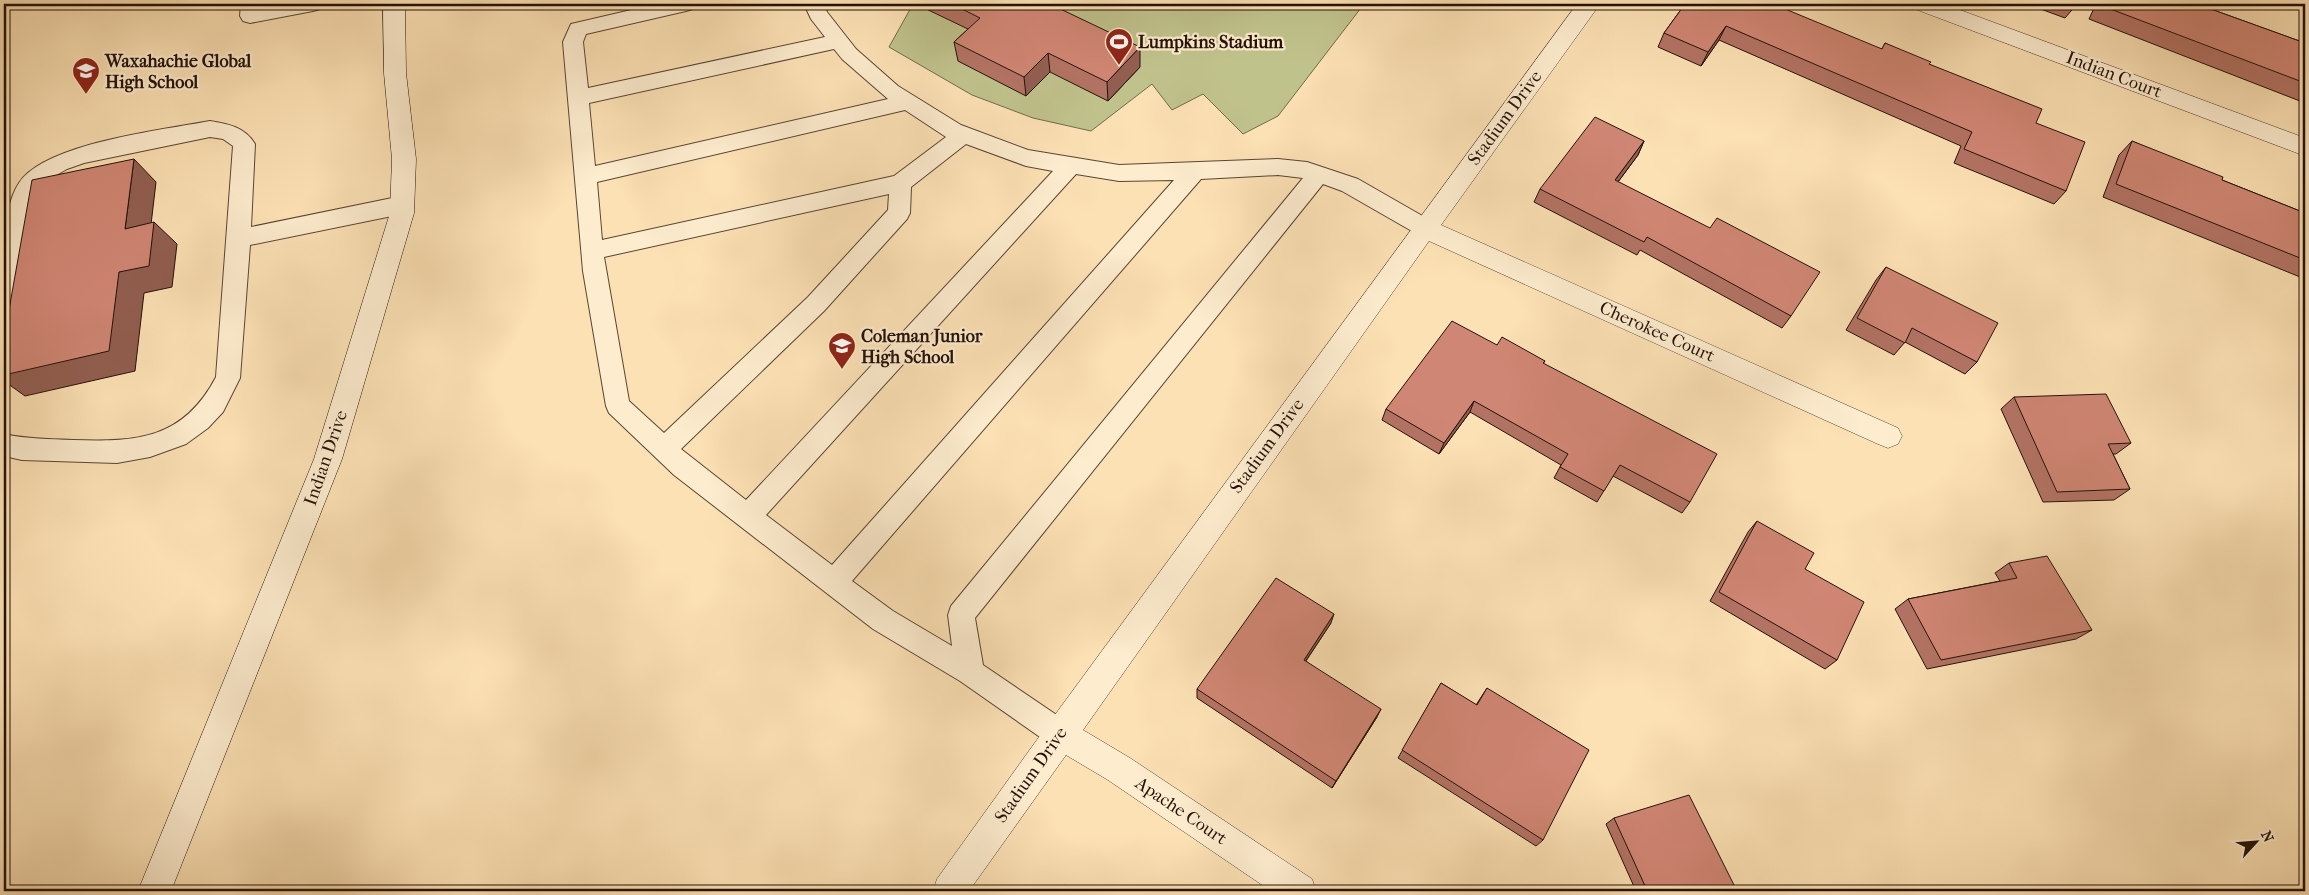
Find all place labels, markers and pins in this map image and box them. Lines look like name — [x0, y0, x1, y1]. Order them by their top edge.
sports icon: Lumpkins Stadium — [1104, 27, 1134, 66]
place label: Lumpkins Stadium — [1138, 32, 1284, 53]
place label: Waxahachie Global High School — [104, 51, 252, 93]
school or university icon: Waxahachie Global High School — [71, 56, 101, 95]
place label: Coleman Junior High School — [861, 326, 983, 368]
school or university icon: Coleman Junior High School — [827, 331, 857, 370]

